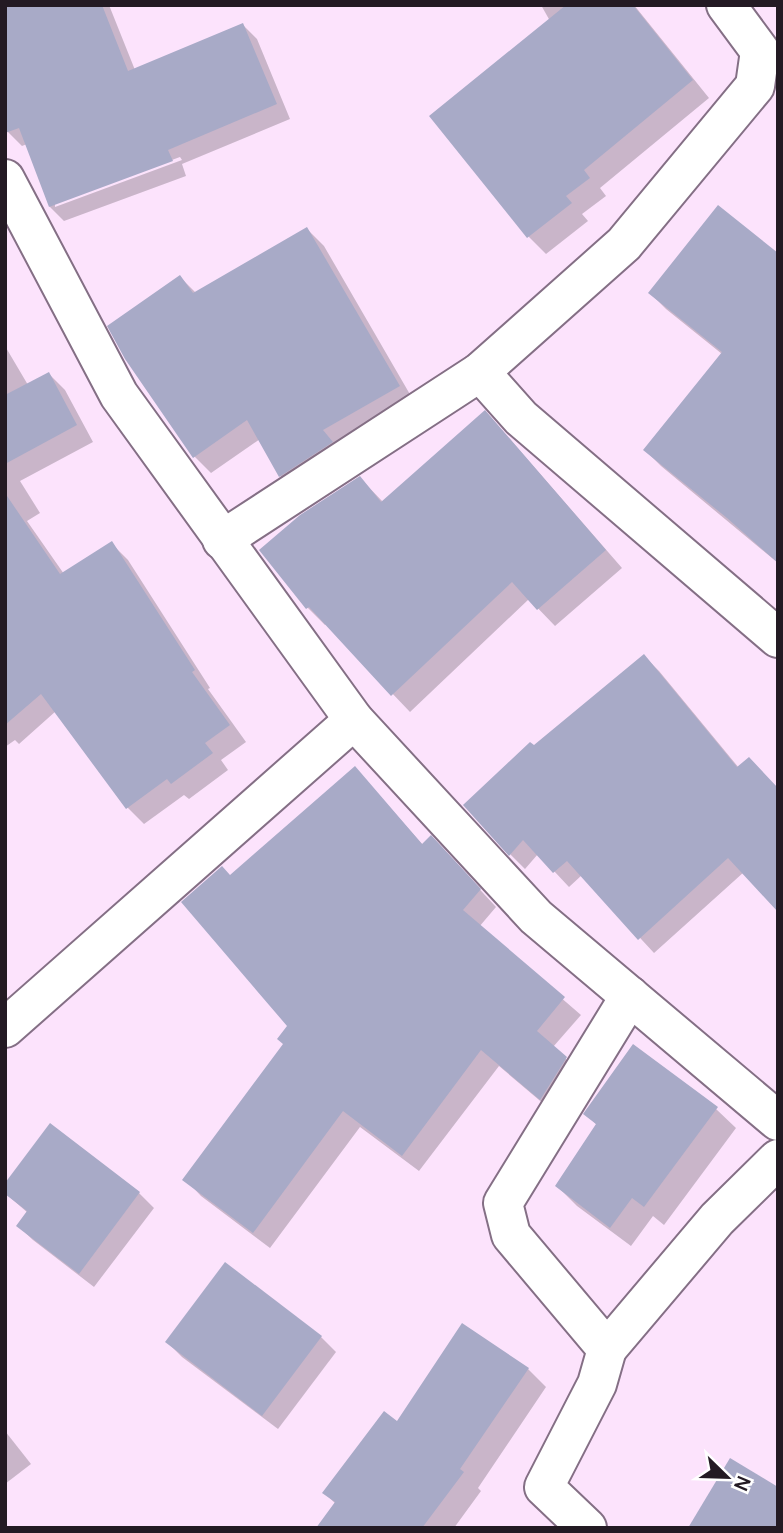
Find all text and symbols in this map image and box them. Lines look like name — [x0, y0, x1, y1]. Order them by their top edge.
north arrow — [692, 1442, 762, 1512]
text: N — [728, 1472, 757, 1495]

